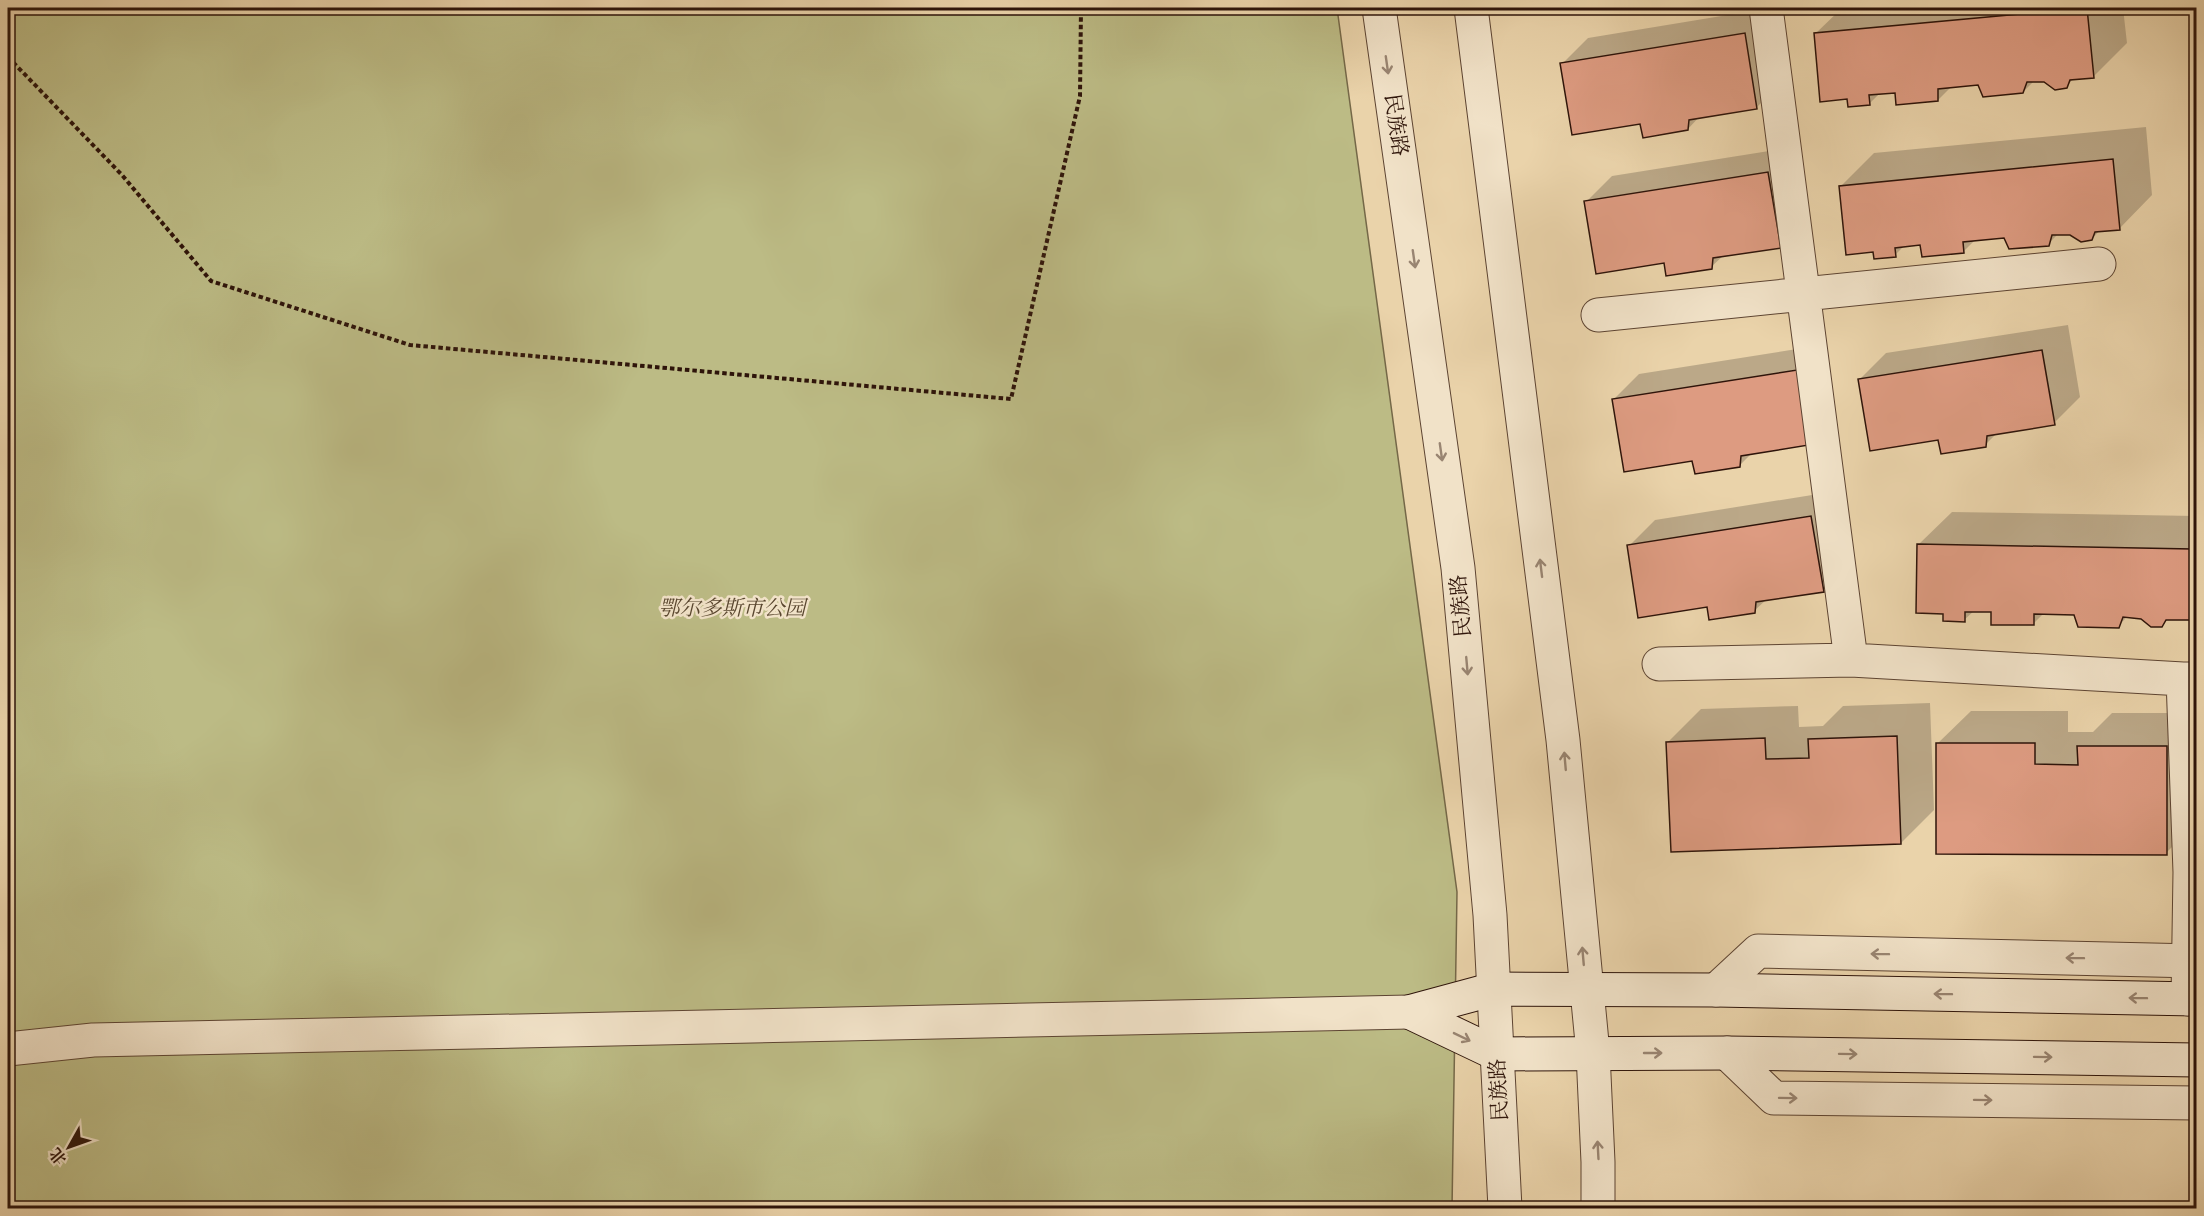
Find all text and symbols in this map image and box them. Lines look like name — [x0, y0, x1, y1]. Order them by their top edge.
one-way arrow — [1382, 55, 1393, 75]
street label: 民族路 — [1378, 92, 1414, 158]
one-way arrow — [1409, 248, 1420, 268]
one-way arrow — [1436, 441, 1447, 461]
one-way arrow — [1535, 558, 1546, 578]
street label: 民族路 — [1445, 573, 1477, 639]
park label: 鄂尔多斯市公园 — [659, 595, 808, 622]
one-way arrow — [1462, 656, 1473, 676]
one-way arrow — [1559, 752, 1570, 772]
one-way arrow — [1577, 946, 1588, 966]
one-way arrow — [1871, 948, 1891, 960]
one-way arrow — [2066, 952, 2086, 964]
one-way arrow — [1934, 988, 1954, 1000]
one-way arrow — [2129, 992, 2149, 1004]
one-way arrow — [1452, 1032, 1470, 1044]
one-way arrow — [1642, 1047, 1662, 1059]
one-way arrow — [1837, 1049, 1857, 1060]
one-way arrow — [2032, 1052, 2052, 1063]
street label: 民族路 — [1484, 1058, 1514, 1122]
one-way arrow — [1778, 1092, 1798, 1104]
one-way arrow — [1973, 1094, 1993, 1106]
north arrow — [39, 1117, 99, 1177]
one-way arrow — [1592, 1141, 1603, 1161]
text: 北 — [45, 1143, 71, 1169]

